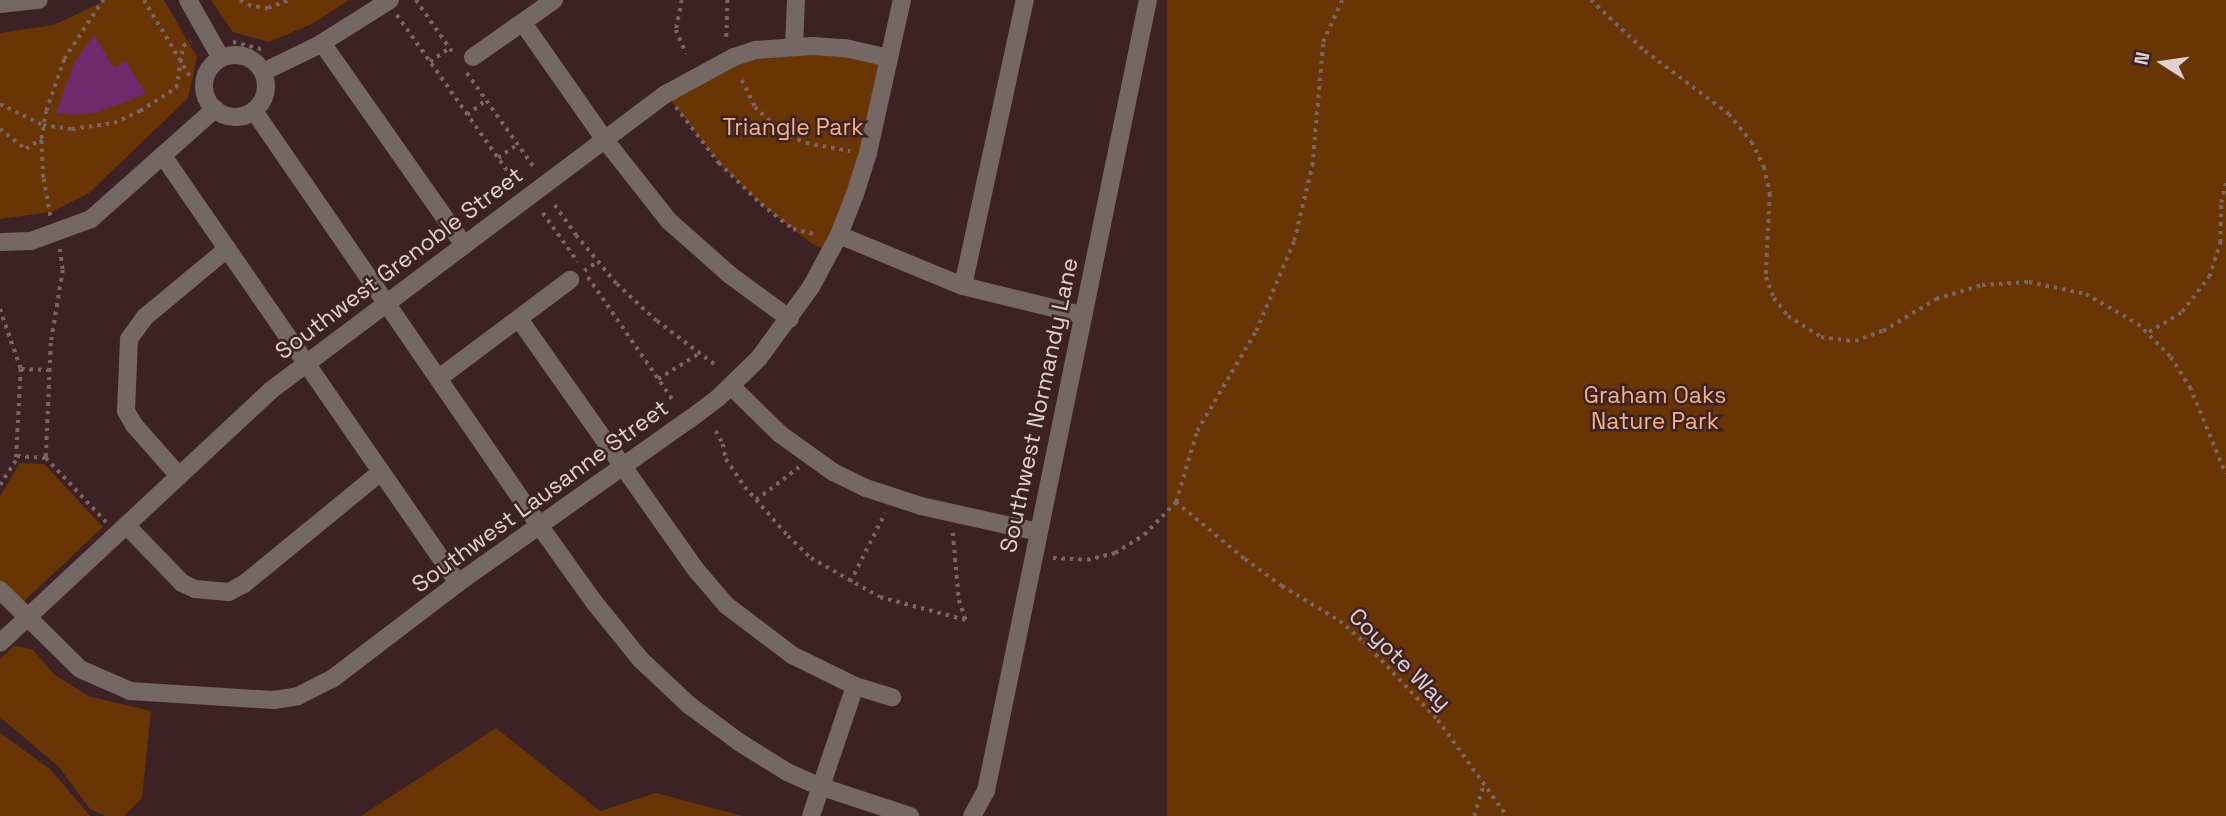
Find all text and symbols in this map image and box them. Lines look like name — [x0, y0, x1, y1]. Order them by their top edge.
north arrow — [2128, 28, 2198, 98]
text: N — [2128, 50, 2156, 67]
park label: Triangle Park — [722, 113, 864, 141]
street label: Southwest Grenoble Street — [270, 161, 528, 365]
street label: Southwest Normandy Lane — [994, 255, 1084, 555]
park label: Graham Oaks Nature Park — [1584, 381, 1726, 435]
street label: Southwest Lausanne Street — [407, 394, 673, 598]
street label: Coyote Way — [1343, 602, 1457, 716]

